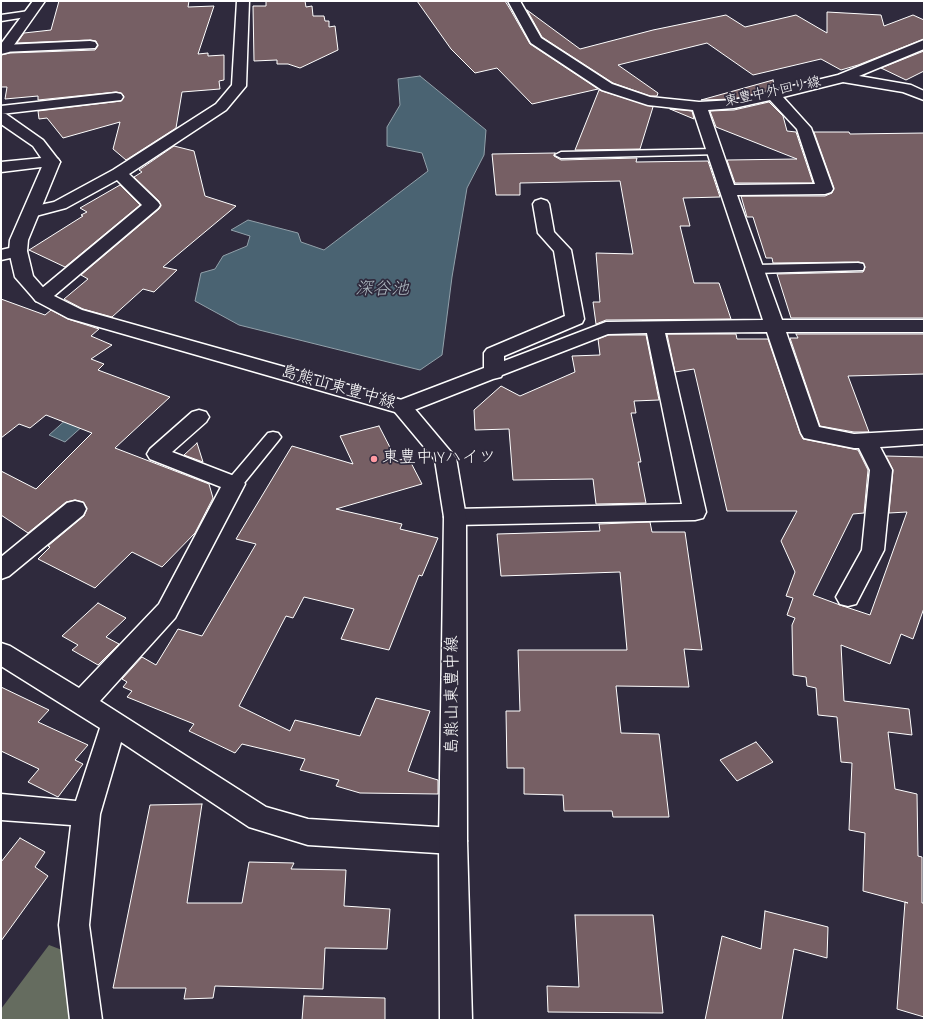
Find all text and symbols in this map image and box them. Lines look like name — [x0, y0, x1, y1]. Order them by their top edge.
street label: 東豊中外回り線 — [723, 75, 823, 111]
water label: 深谷池 — [355, 280, 409, 302]
street label: 島熊山東豊中線 — [278, 363, 398, 415]
place label: 東豊中IYハイツ — [382, 449, 496, 469]
marker: 東豊中IYハイツ — [369, 454, 379, 464]
street label: 島熊山東豊中線 — [444, 636, 464, 754]

